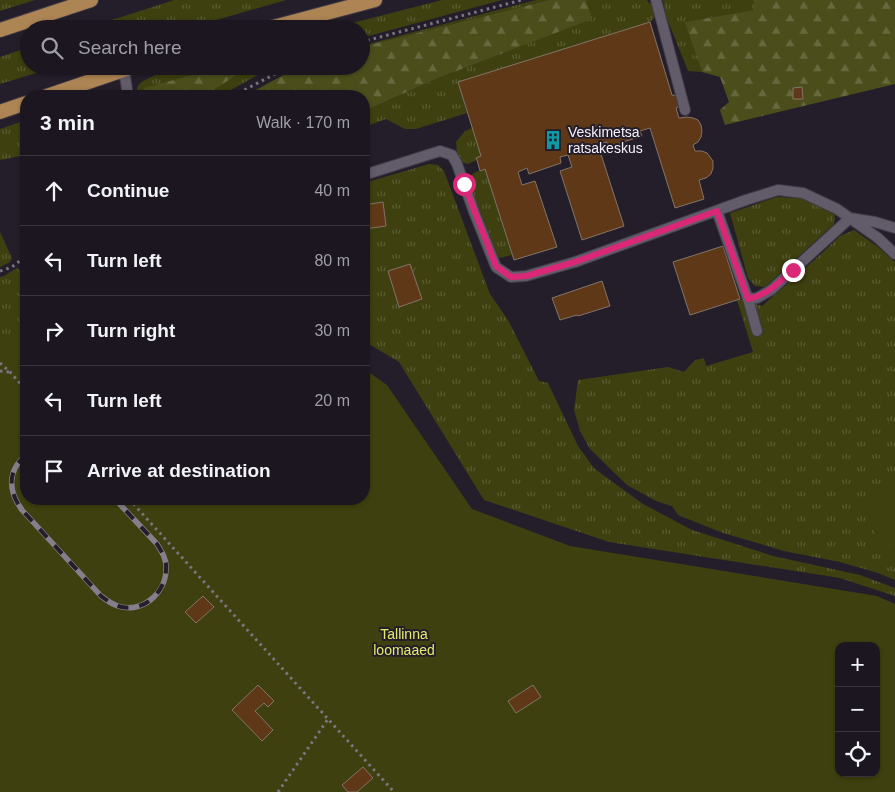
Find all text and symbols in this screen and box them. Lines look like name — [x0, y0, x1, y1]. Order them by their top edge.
search box — [20, 20, 370, 75]
icon: search — [38, 34, 66, 62]
text: Search here — [78, 37, 182, 58]
text: 3 min — [40, 111, 95, 134]
text: Walk · 170 m — [256, 114, 350, 131]
place label: Veskimetsa ratsakeskus — [568, 124, 643, 156]
building icon: Veskimetsa ratsakeskus — [542, 129, 564, 151]
route start — [453, 173, 476, 196]
icon: ahead — [40, 177, 68, 205]
text: Continue — [87, 180, 169, 201]
text: 40 m — [314, 182, 350, 199]
icon: left — [40, 247, 68, 275]
text: Turn left — [87, 250, 162, 271]
text: 80 m — [314, 252, 350, 269]
route end — [782, 259, 805, 282]
icon: right — [40, 317, 68, 345]
text: Turn right — [87, 320, 175, 341]
text: 30 m — [314, 322, 350, 339]
icon: left — [40, 387, 68, 415]
text: Turn left — [87, 390, 162, 411]
text: 20 m — [314, 392, 350, 409]
icon: arrive — [40, 457, 68, 485]
text: Arrive at destination — [87, 460, 271, 481]
park label: Tallinna loomaaed — [373, 626, 435, 658]
map controls — [835, 642, 880, 777]
button: + — [835, 642, 880, 687]
button: − — [835, 687, 880, 732]
button: locate — [835, 732, 880, 777]

